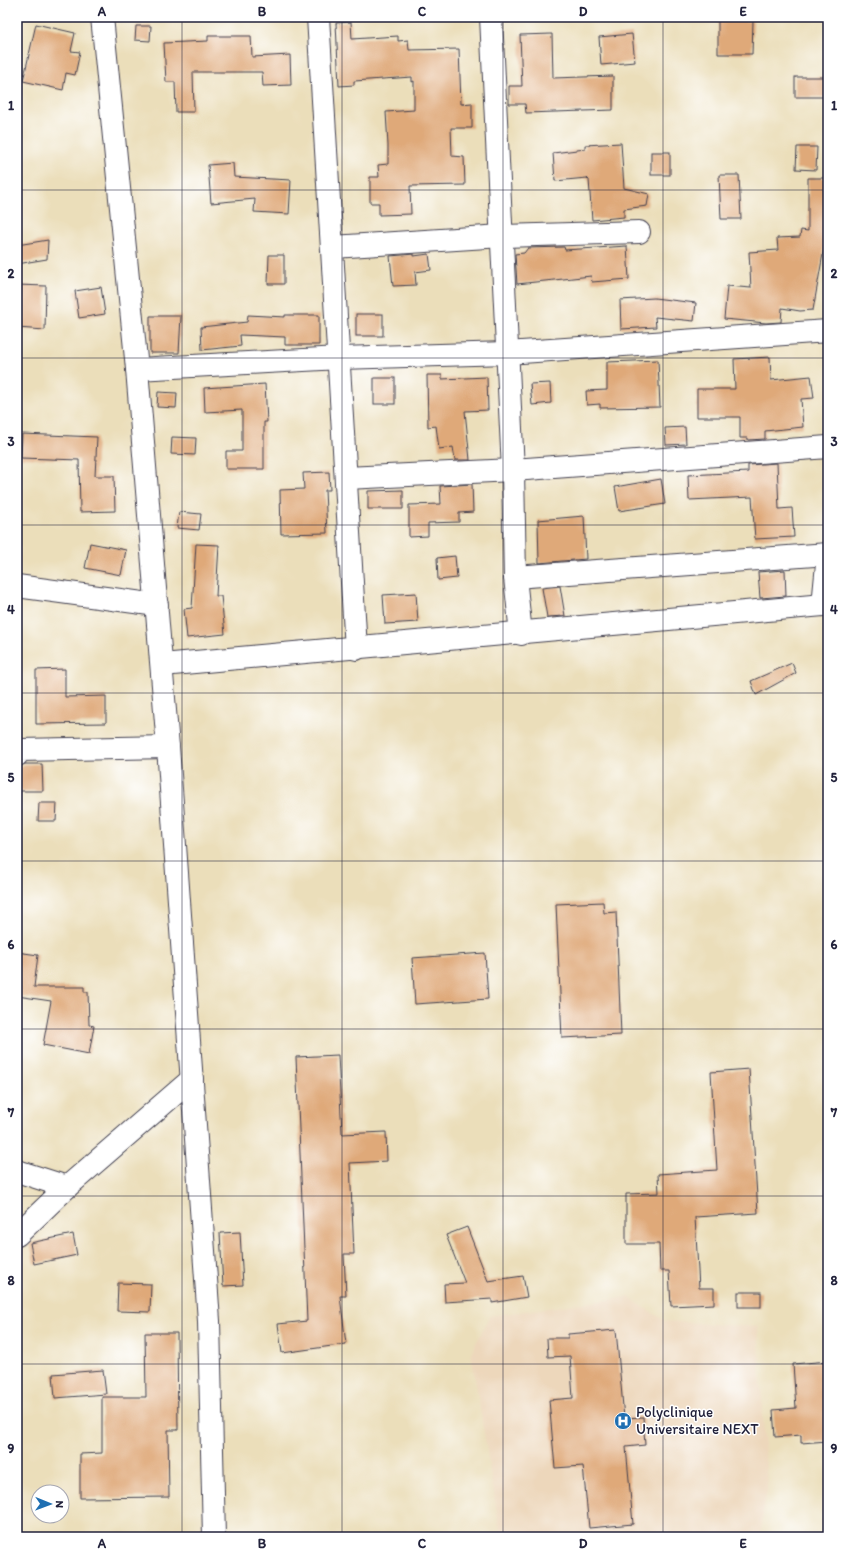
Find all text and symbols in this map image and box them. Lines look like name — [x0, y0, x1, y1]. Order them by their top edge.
text: A — [97, 4, 107, 19]
text: B — [258, 4, 267, 19]
text: C — [418, 4, 427, 19]
text: D — [579, 4, 588, 19]
text: E — [739, 4, 747, 19]
text: 1 — [8, 98, 14, 113]
text: 1 — [831, 98, 837, 113]
text: 2 — [8, 266, 15, 281]
text: 2 — [831, 266, 838, 281]
text: 3 — [7, 434, 15, 449]
text: 3 — [830, 434, 838, 449]
text: 4 — [7, 602, 15, 617]
text: 4 — [830, 602, 838, 617]
text: 5 — [8, 770, 15, 785]
text: 5 — [831, 770, 838, 785]
text: 6 — [8, 937, 15, 952]
text: 6 — [831, 937, 838, 952]
text: 7 — [7, 1105, 15, 1120]
text: 7 — [830, 1105, 838, 1120]
text: 8 — [7, 1273, 15, 1288]
text: 8 — [830, 1273, 838, 1288]
place label: Polyclinique Universitaire NEXT — [636, 1403, 759, 1438]
hospital icon: Polyclinique Universitaire NEXT — [613, 1411, 633, 1431]
text: 9 — [8, 1441, 15, 1456]
text: 9 — [831, 1441, 838, 1456]
north arrow — [30, 1484, 70, 1524]
text: N — [53, 1500, 66, 1508]
text: A — [97, 1536, 107, 1551]
text: B — [258, 1536, 267, 1551]
text: C — [418, 1536, 427, 1551]
text: D — [579, 1536, 588, 1551]
text: E — [739, 1536, 747, 1551]

